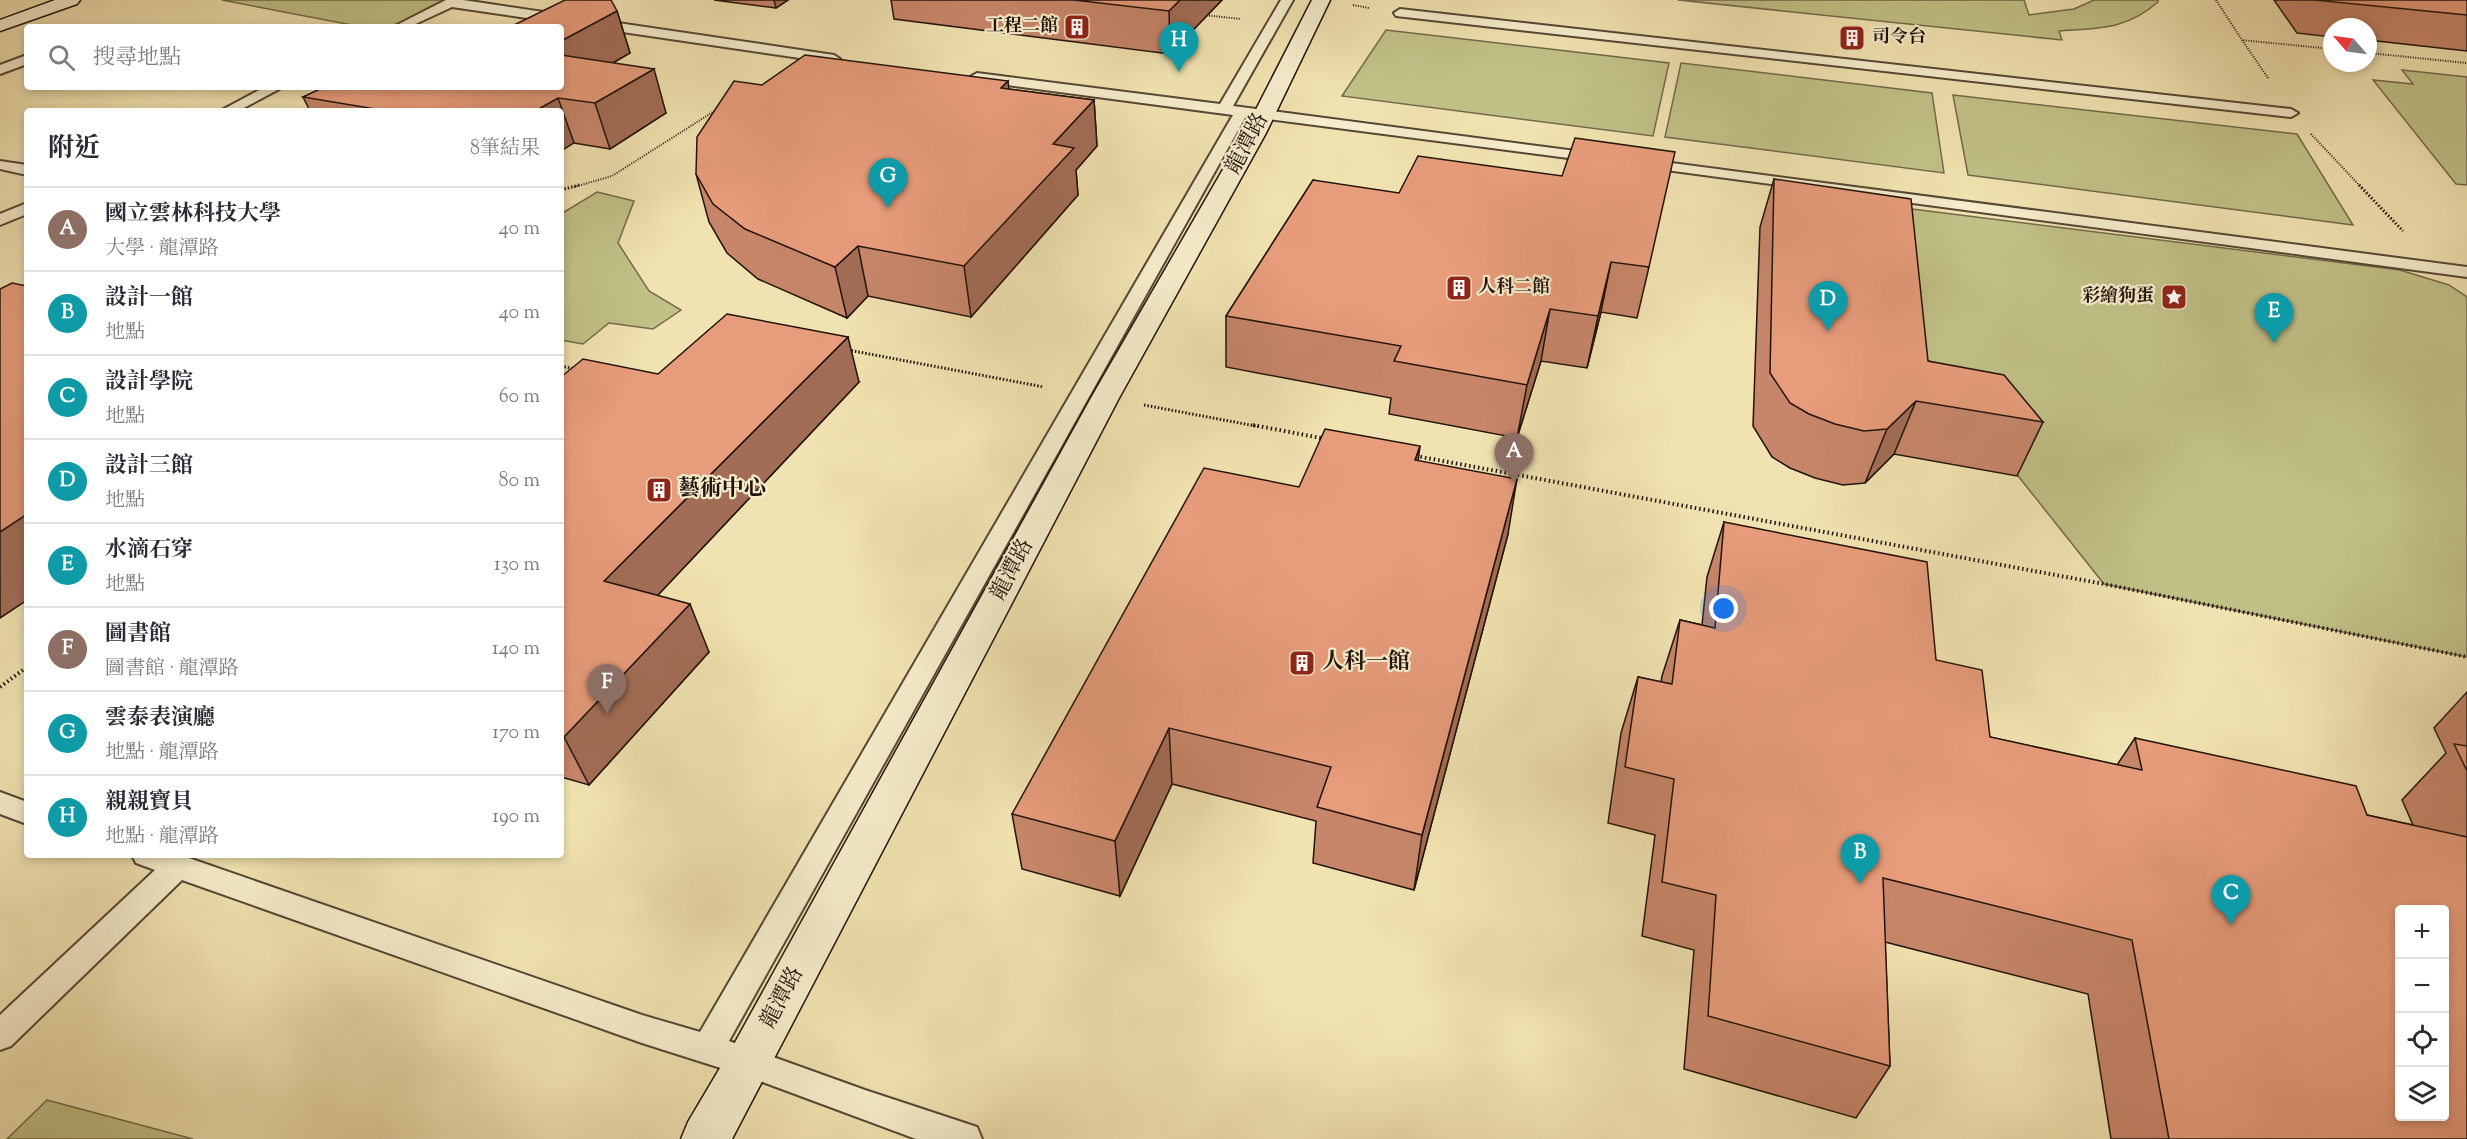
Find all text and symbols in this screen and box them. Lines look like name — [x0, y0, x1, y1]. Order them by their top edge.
building icon: 工程二館 — [1062, 12, 1092, 42]
place label: 工程二館 — [986, 14, 1058, 40]
north arrow — [2323, 18, 2377, 72]
pin: H — [1160, 22, 1198, 72]
building icon: 司令台 — [1837, 23, 1867, 53]
search box — [24, 24, 564, 90]
place label: 司令台 — [1872, 25, 1926, 51]
icon: search — [45, 41, 78, 74]
text: 搜尋地點 — [93, 43, 181, 75]
street label: 龍潭路 — [1218, 107, 1278, 181]
text: 附近 — [48, 131, 100, 168]
text: 8筆結果 — [470, 135, 540, 164]
pin: G — [868, 158, 908, 208]
text: 國立雲林科技大學 — [105, 199, 281, 231]
text: A — [59, 215, 76, 244]
text: 40 m — [499, 215, 540, 244]
text: 大學 · 龍潭路 — [105, 235, 219, 264]
building icon: 人科二館 — [1444, 273, 1474, 303]
place label: 人科二館 — [1478, 275, 1550, 301]
pin: D — [1808, 282, 1848, 331]
place icon: 彩繪狗蛋 — [2159, 282, 2189, 312]
text: 設計一館 — [105, 283, 193, 315]
place label: 彩繪狗蛋 — [2082, 284, 2154, 310]
pin: E — [2254, 294, 2294, 343]
text: B — [61, 299, 74, 328]
text: 40 m — [499, 299, 540, 328]
text: 地點 — [105, 319, 145, 348]
text: 設計學院 — [105, 367, 193, 399]
text: C — [59, 383, 76, 412]
text: 60 m — [499, 383, 540, 412]
text: 地點 — [105, 403, 145, 432]
pin: A — [1494, 434, 1534, 483]
text: 設計三館 — [105, 451, 193, 483]
text: D — [60, 467, 75, 496]
text: 80 m — [499, 467, 540, 496]
place label: 藝術中心 — [678, 474, 766, 506]
building icon: 藝術中心 — [644, 475, 674, 505]
text: 地點 — [105, 487, 145, 516]
street label: 龍潭路 — [983, 533, 1043, 607]
text: 水滴石穿 — [105, 535, 193, 567]
text: E — [61, 551, 74, 580]
text: 130 m — [494, 551, 540, 580]
text: 地點 — [105, 571, 145, 600]
your location — [1709, 594, 1738, 623]
text: 圖書館 — [105, 619, 171, 651]
text: F — [62, 635, 73, 664]
text: 140 m — [492, 635, 540, 664]
place label: 人科一館 — [1322, 647, 1410, 679]
building icon: 人科一館 — [1287, 648, 1317, 678]
text: 圖書館 · 龍潭路 — [105, 655, 239, 684]
pin: F — [588, 664, 626, 714]
text: 雲泰表演廳 — [105, 703, 215, 735]
text: G — [59, 719, 76, 748]
text: 170 m — [492, 719, 540, 748]
text: 地點 · 龍潭路 — [105, 739, 219, 768]
text: 親親寶貝 — [105, 787, 193, 819]
text: H — [60, 803, 75, 832]
text: 190 m — [492, 803, 540, 832]
text: 地點 · 龍潭路 — [105, 823, 219, 852]
pin: B — [1840, 834, 1880, 884]
pin: C — [2212, 876, 2250, 925]
map controls — [2395, 905, 2449, 1121]
button: + — [2395, 905, 2449, 959]
button: − — [2395, 959, 2449, 1013]
street label: 龍潭路 — [753, 961, 813, 1035]
button: locate — [2395, 1013, 2449, 1067]
button: layers — [2395, 1067, 2449, 1121]

